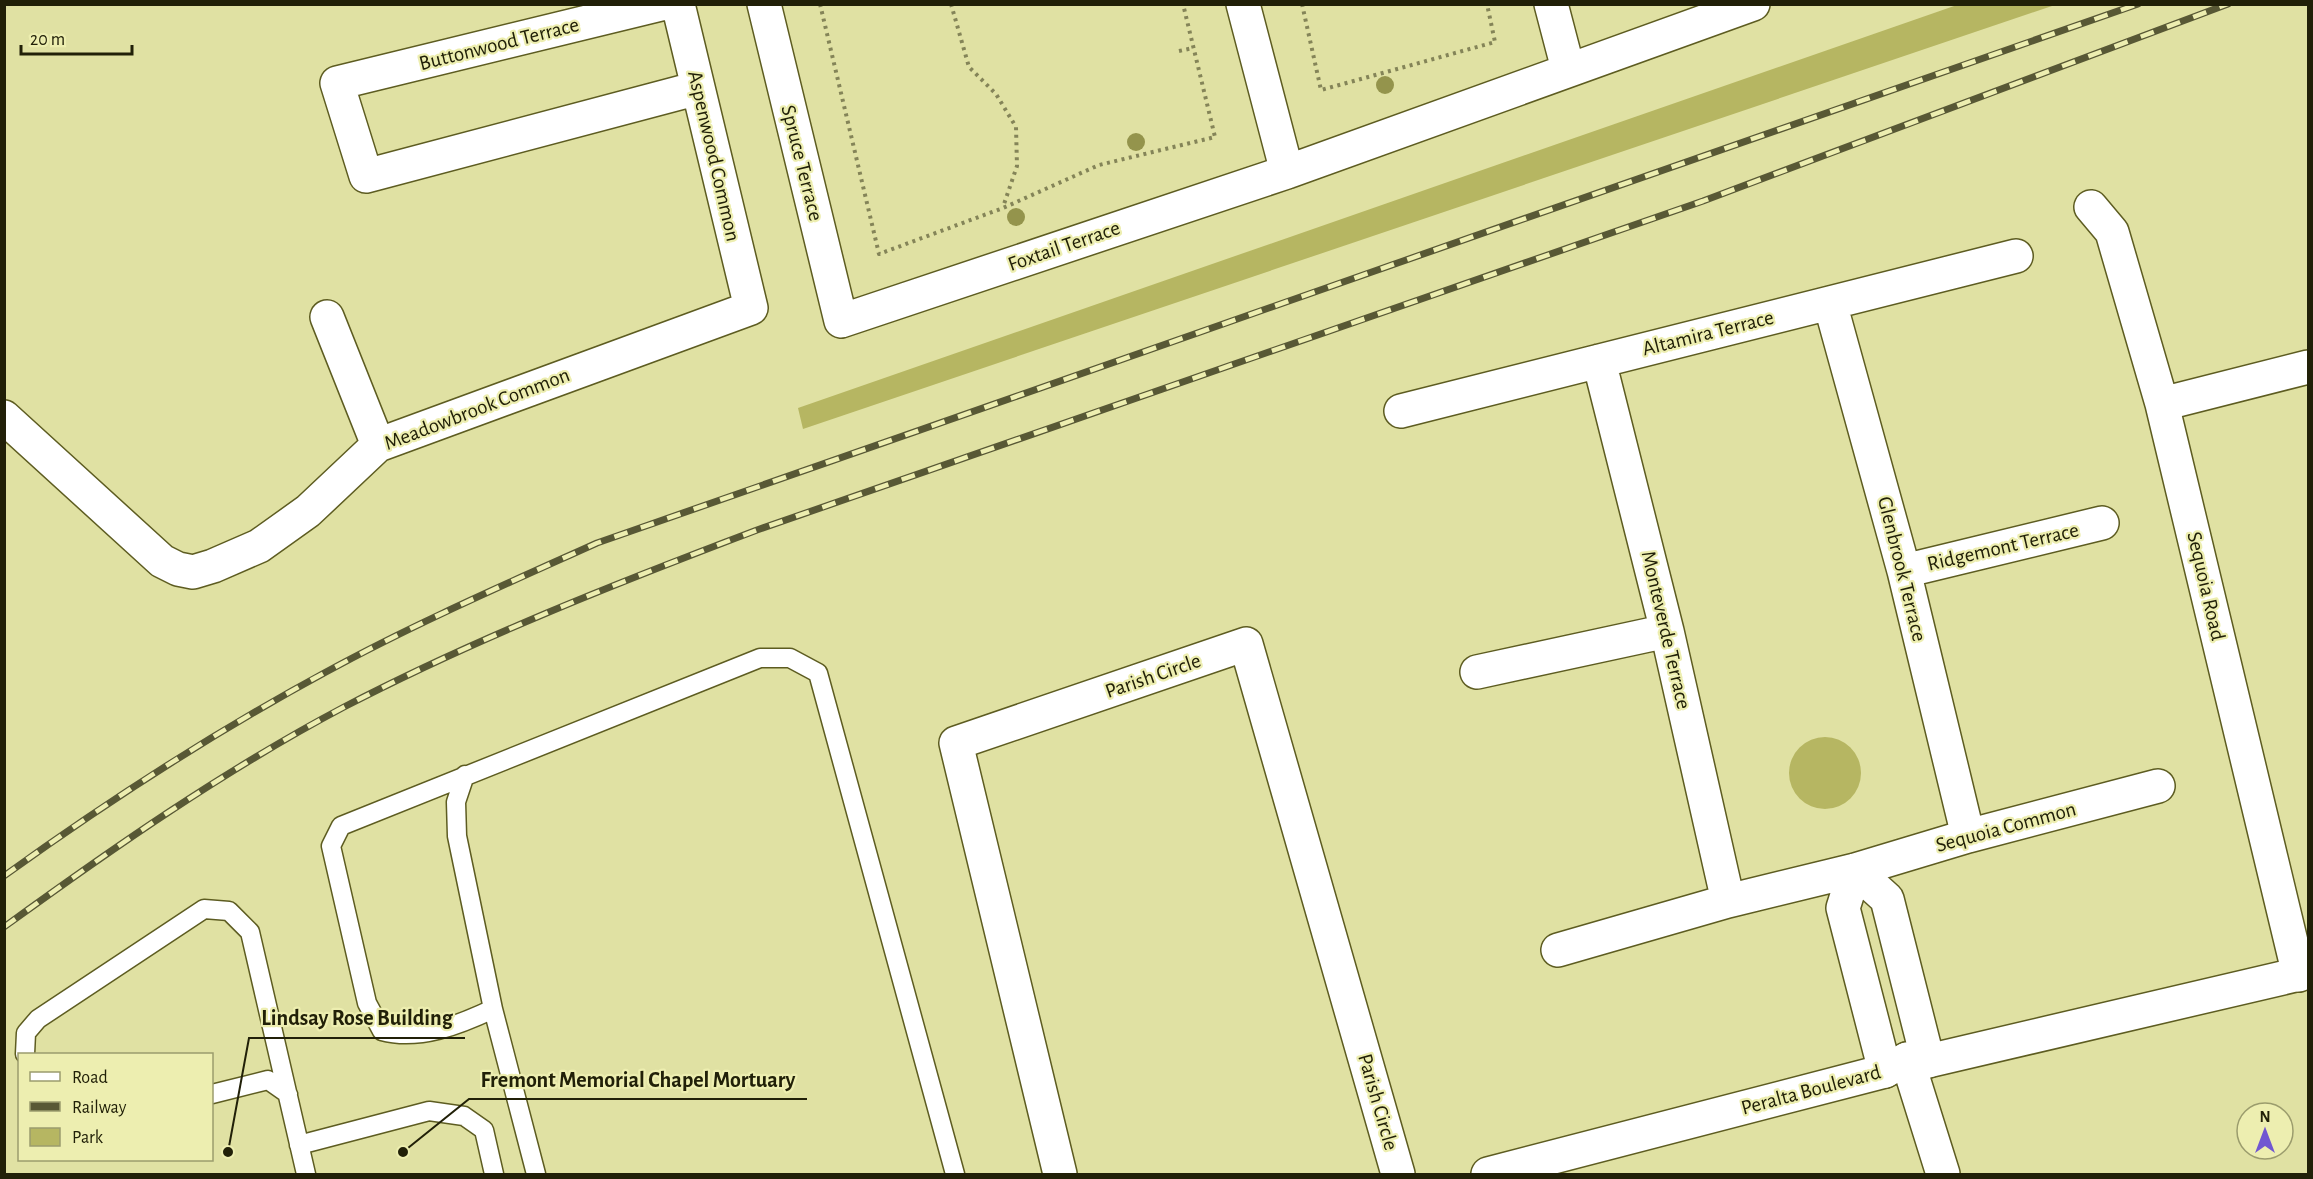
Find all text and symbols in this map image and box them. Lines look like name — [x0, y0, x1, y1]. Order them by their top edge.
street label: Buttonwood Terrace — [417, 14, 581, 74]
scale bar — [21, 18, 132, 56]
text: 20 m — [30, 31, 65, 49]
street label: Aspenwood Common — [684, 69, 744, 243]
street label: Spruce Terrace — [777, 103, 827, 223]
street label: Foxtail Terrace — [1005, 217, 1123, 275]
street label: Altamira Terrace — [1640, 307, 1776, 359]
street label: Meadowbrook Common — [382, 364, 572, 454]
street label: Glenbrook Terrace — [1874, 494, 1930, 644]
street label: Ridgemont Terrace — [1925, 519, 2081, 575]
street label: Sequoia Road — [2183, 530, 2229, 643]
street label: Monteverde Terrace — [1638, 549, 1694, 711]
street label: Parish Circle — [1102, 650, 1204, 702]
street label: Sequoia Common — [1934, 798, 2078, 856]
callout: Lindsay Rose Building — [249, 998, 465, 1038]
text: Lindsay Rose Building — [261, 1007, 454, 1030]
street label: Parish Circle — [1354, 1051, 1402, 1153]
legend — [18, 1053, 213, 1161]
callout: Fremont Memorial Chapel Mortuary — [469, 1059, 807, 1099]
street label: Peralta Boulevard — [1739, 1061, 1883, 1119]
text: Road — [72, 1069, 108, 1087]
text: Fremont Memorial Chapel Mortuary — [481, 1069, 796, 1092]
text: Railway — [72, 1099, 127, 1117]
north arrow — [2235, 1101, 2295, 1161]
text: N — [2259, 1109, 2271, 1125]
text: Park — [72, 1129, 104, 1147]

